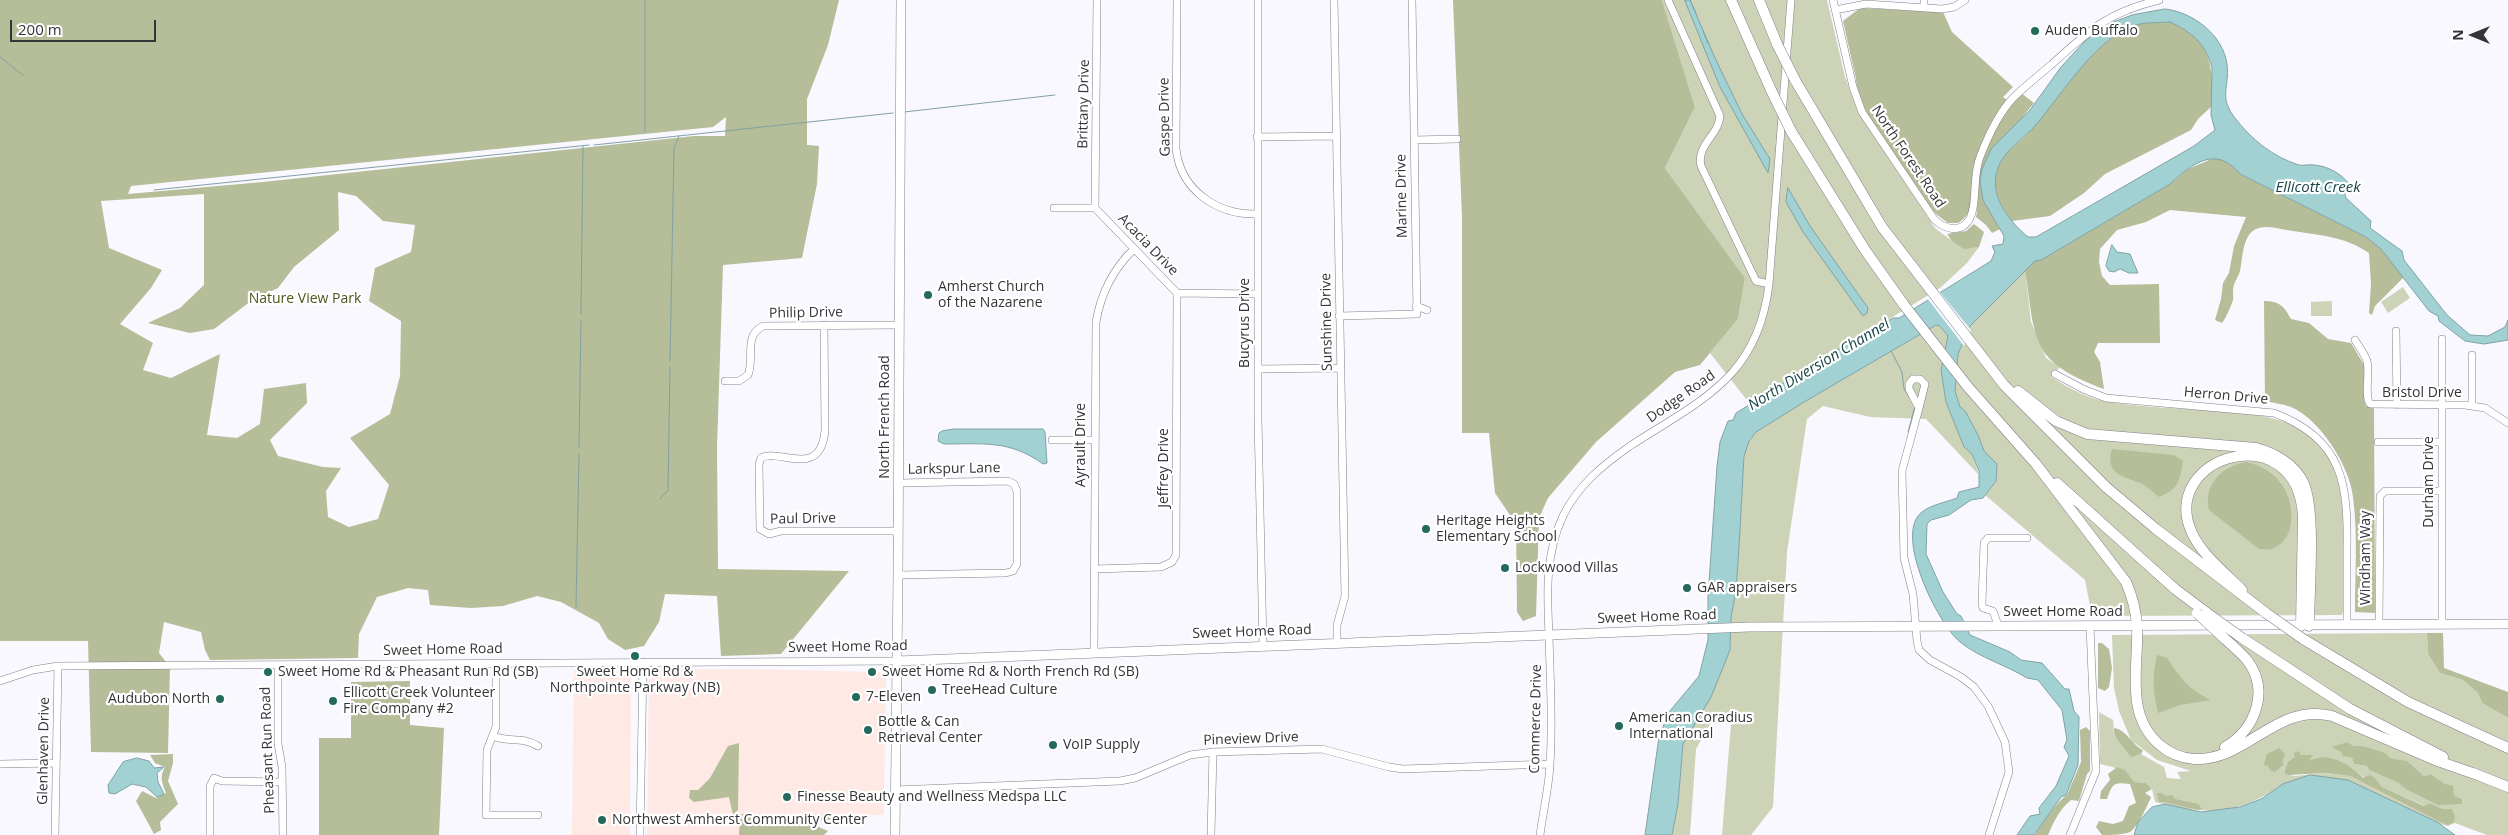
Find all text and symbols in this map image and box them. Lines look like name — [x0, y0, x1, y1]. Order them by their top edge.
scale bar — [12, 10, 159, 42]
north arrow — [2448, 10, 2498, 60]
text: 200 m — [18, 19, 62, 39]
place label: Auden Buffalo — [2045, 23, 2138, 39]
marker: Auden Buffalo — [2029, 25, 2041, 37]
text: N — [2448, 29, 2467, 41]
street label: Brittany Drive — [1075, 59, 1093, 149]
street label: Gaspe Drive — [1156, 77, 1174, 157]
street label: North Forest Road — [1868, 103, 1948, 211]
street label: Marine Drive — [1393, 154, 1411, 238]
water label: Ellicott Creek — [2275, 179, 2361, 197]
street label: Acacia Drive — [1114, 211, 1182, 279]
street label: Sunshine Drive — [1318, 273, 1336, 371]
street label: Bucyrus Drive — [1237, 278, 1253, 368]
place label: Amherst Church of the Nazarene — [938, 279, 1044, 312]
marker: Amherst Church of the Nazarene — [922, 289, 934, 301]
park label: Nature View Park — [249, 291, 361, 307]
street label: Philip Drive — [769, 304, 843, 322]
water label: North Diversion Channel — [1745, 316, 1893, 414]
street label: North French Road — [877, 355, 893, 479]
street label: Dodge Road — [1644, 367, 1718, 427]
street label: Herron Drive — [2183, 384, 2269, 408]
street label: Bristol Drive — [2382, 385, 2462, 401]
street label: Ayrault Drive — [1073, 403, 1089, 487]
street label: Jeffrey Drive — [1156, 428, 1172, 508]
street label: Durham Drive — [2421, 436, 2437, 528]
street label: Larkspur Lane — [907, 460, 1001, 478]
street label: Paul Drive — [770, 510, 836, 528]
street label: Windham Way — [2358, 511, 2374, 605]
place label: Heritage Heights Elementary School — [1436, 513, 1557, 546]
marker: Heritage Heights Elementary School — [1420, 523, 1432, 535]
place label: Lockwood Villas — [1515, 560, 1618, 576]
marker: Lockwood Villas — [1499, 562, 1511, 574]
place label: GAR appraisers — [1697, 580, 1797, 596]
marker: GAR appraisers — [1681, 582, 1693, 594]
street label: Sweet Home Road — [2003, 604, 2123, 620]
street label: Sweet Home Road — [1597, 607, 1717, 627]
street label: Sweet Home Road — [1192, 622, 1312, 642]
street label: Sweet Home Road — [788, 638, 908, 656]
street label: Sweet Home Road — [383, 641, 503, 659]
marker: Sweet Home Rd & Northpointe Parkway (NB) — [629, 650, 641, 662]
place label: Sweet Home Rd & Pheasant Run Rd (SB) — [278, 664, 538, 680]
place label: Sweet Home Rd & Northpointe Parkway (NB) — [550, 664, 720, 696]
place label: Sweet Home Rd & North French Rd (SB) — [882, 664, 1139, 680]
street label: Commerce Drive — [1527, 664, 1545, 774]
marker: Sweet Home Rd & Pheasant Run Rd (SB) — [262, 666, 274, 678]
marker: Sweet Home Rd & North French Rd (SB) — [866, 666, 878, 678]
place label: TreeHead Culture — [942, 682, 1057, 698]
marker: TreeHead Culture — [926, 684, 938, 696]
place label: Ellicott Creek Volunteer Fire Company #2 — [343, 685, 495, 718]
street label: Pheasant Run Road — [257, 686, 279, 814]
place label: 7-Eleven — [866, 689, 921, 705]
place label: Audubon North — [108, 691, 210, 707]
marker: 7-Eleven — [850, 691, 862, 703]
marker: Audubon North — [214, 693, 226, 705]
marker: Ellicott Creek Volunteer Fire Company #2 — [327, 695, 339, 707]
street label: Glenhaven Drive — [35, 697, 53, 805]
place label: American Coradius International — [1629, 710, 1753, 742]
place label: Bottle & Can Retrieval Center — [878, 714, 982, 746]
marker: American Coradius International — [1613, 720, 1625, 732]
marker: Bottle & Can Retrieval Center — [862, 724, 874, 736]
street label: Pineview Drive — [1203, 729, 1299, 749]
place label: VoIP Supply — [1063, 737, 1140, 753]
marker: VoIP Supply — [1047, 739, 1059, 751]
place label: Finesse Beauty and Wellness Medspa LLC — [797, 789, 1067, 805]
marker: Finesse Beauty and Wellness Medspa LLC — [781, 791, 793, 803]
place label: Northwest Amherst Community Center — [612, 812, 867, 828]
marker: Northwest Amherst Community Center — [596, 814, 608, 826]

